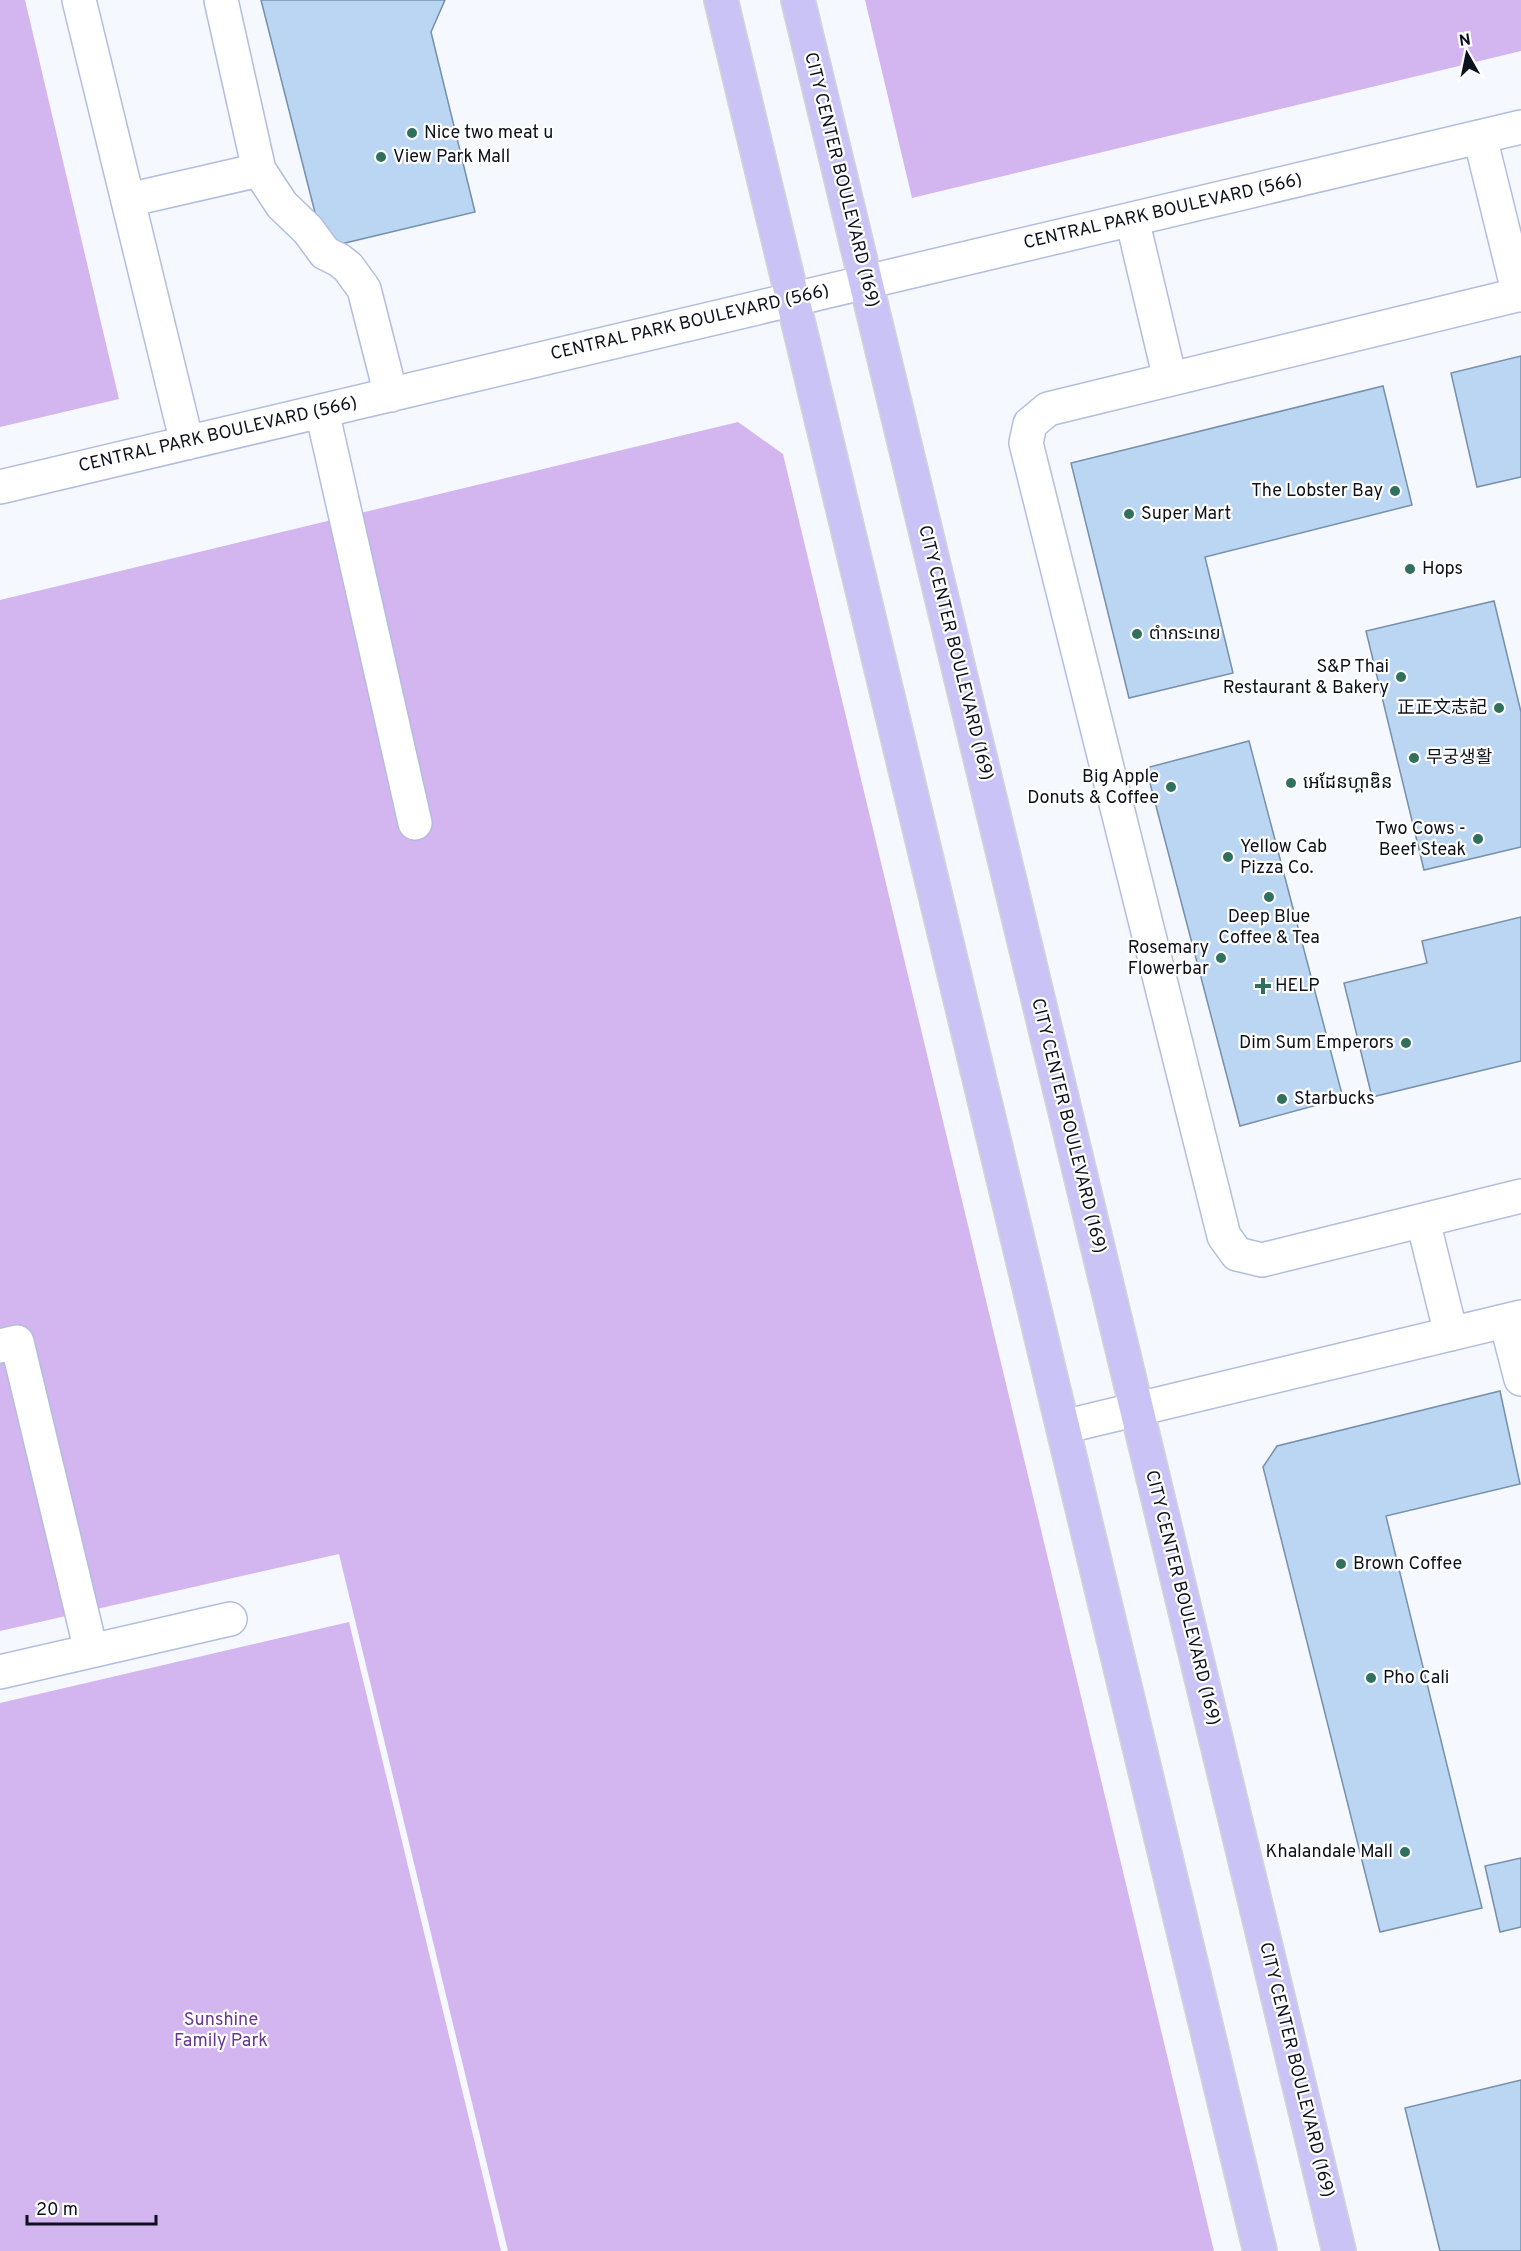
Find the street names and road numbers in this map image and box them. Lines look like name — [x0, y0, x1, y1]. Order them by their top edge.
street label: CITY CENTER BOULEVARD (169) — [798, 50, 884, 310]
street label: CENTRAL PARK BOULEVARD (566) — [1021, 169, 1305, 255]
street label: CENTRAL PARK BOULEVARD (566) — [548, 280, 832, 366]
street label: CENTRAL PARK BOULEVARD (566) — [76, 392, 360, 478]
street label: CITY CENTER BOULEVARD (169) — [912, 523, 998, 783]
street label: CITY CENTER BOULEVARD (169) — [1025, 996, 1111, 1256]
street label: CITY CENTER BOULEVARD (169) — [1139, 1468, 1225, 1728]
street label: CITY CENTER BOULEVARD (169) — [1253, 1940, 1339, 2200]

